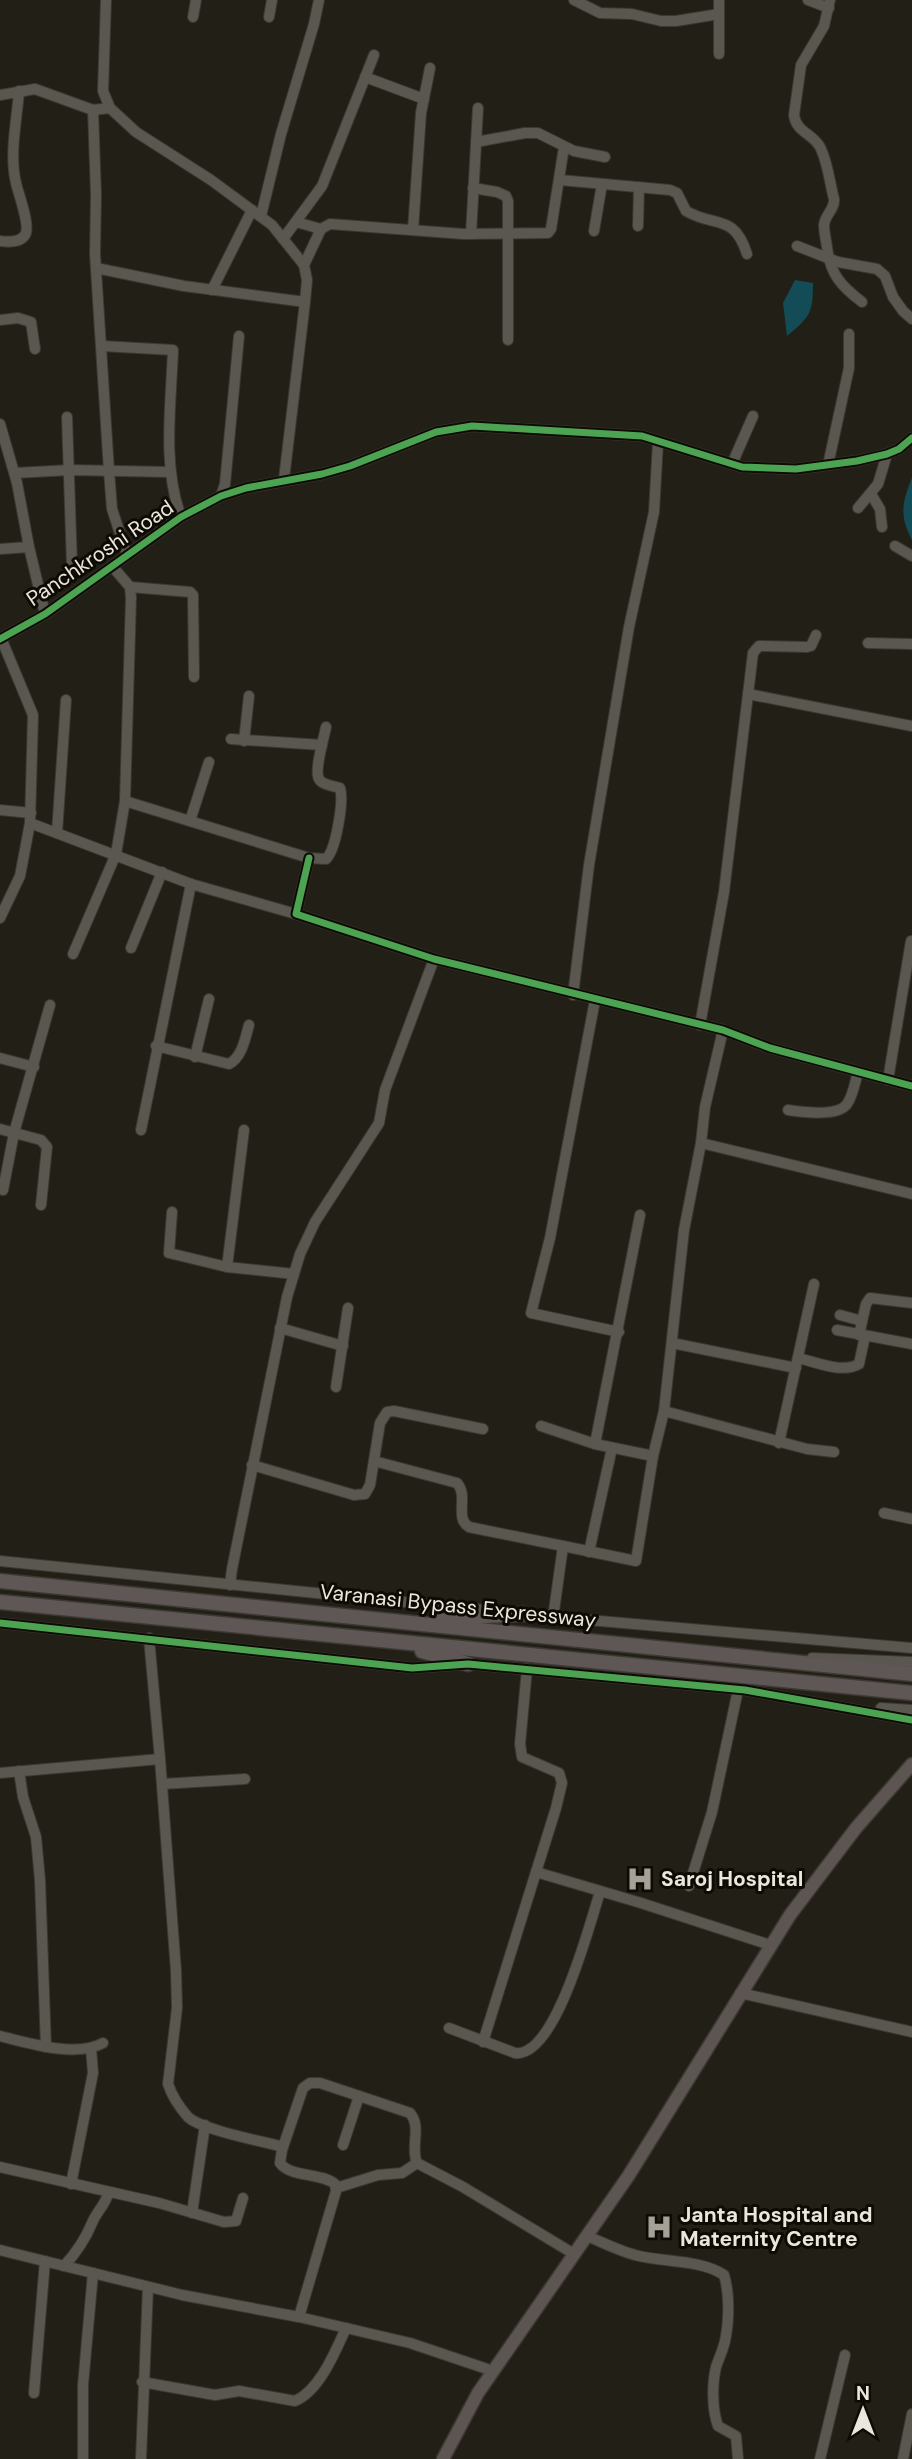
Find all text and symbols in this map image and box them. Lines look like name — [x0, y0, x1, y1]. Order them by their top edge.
street label: Panchkroshi Road — [21, 493, 179, 613]
street label: Varanasi Bypass Expressway — [319, 1578, 598, 1634]
hospital icon: Saroj Hospital — [625, 1864, 655, 1894]
place label: Saroj Hospital — [661, 1865, 803, 1893]
place label: Janta Hospital and Maternity Centre — [680, 2201, 872, 2253]
hospital icon: Janta Hospital and Maternity Centre — [644, 2212, 674, 2242]
north arrow — [828, 2375, 898, 2445]
text: N — [856, 2381, 870, 2406]

